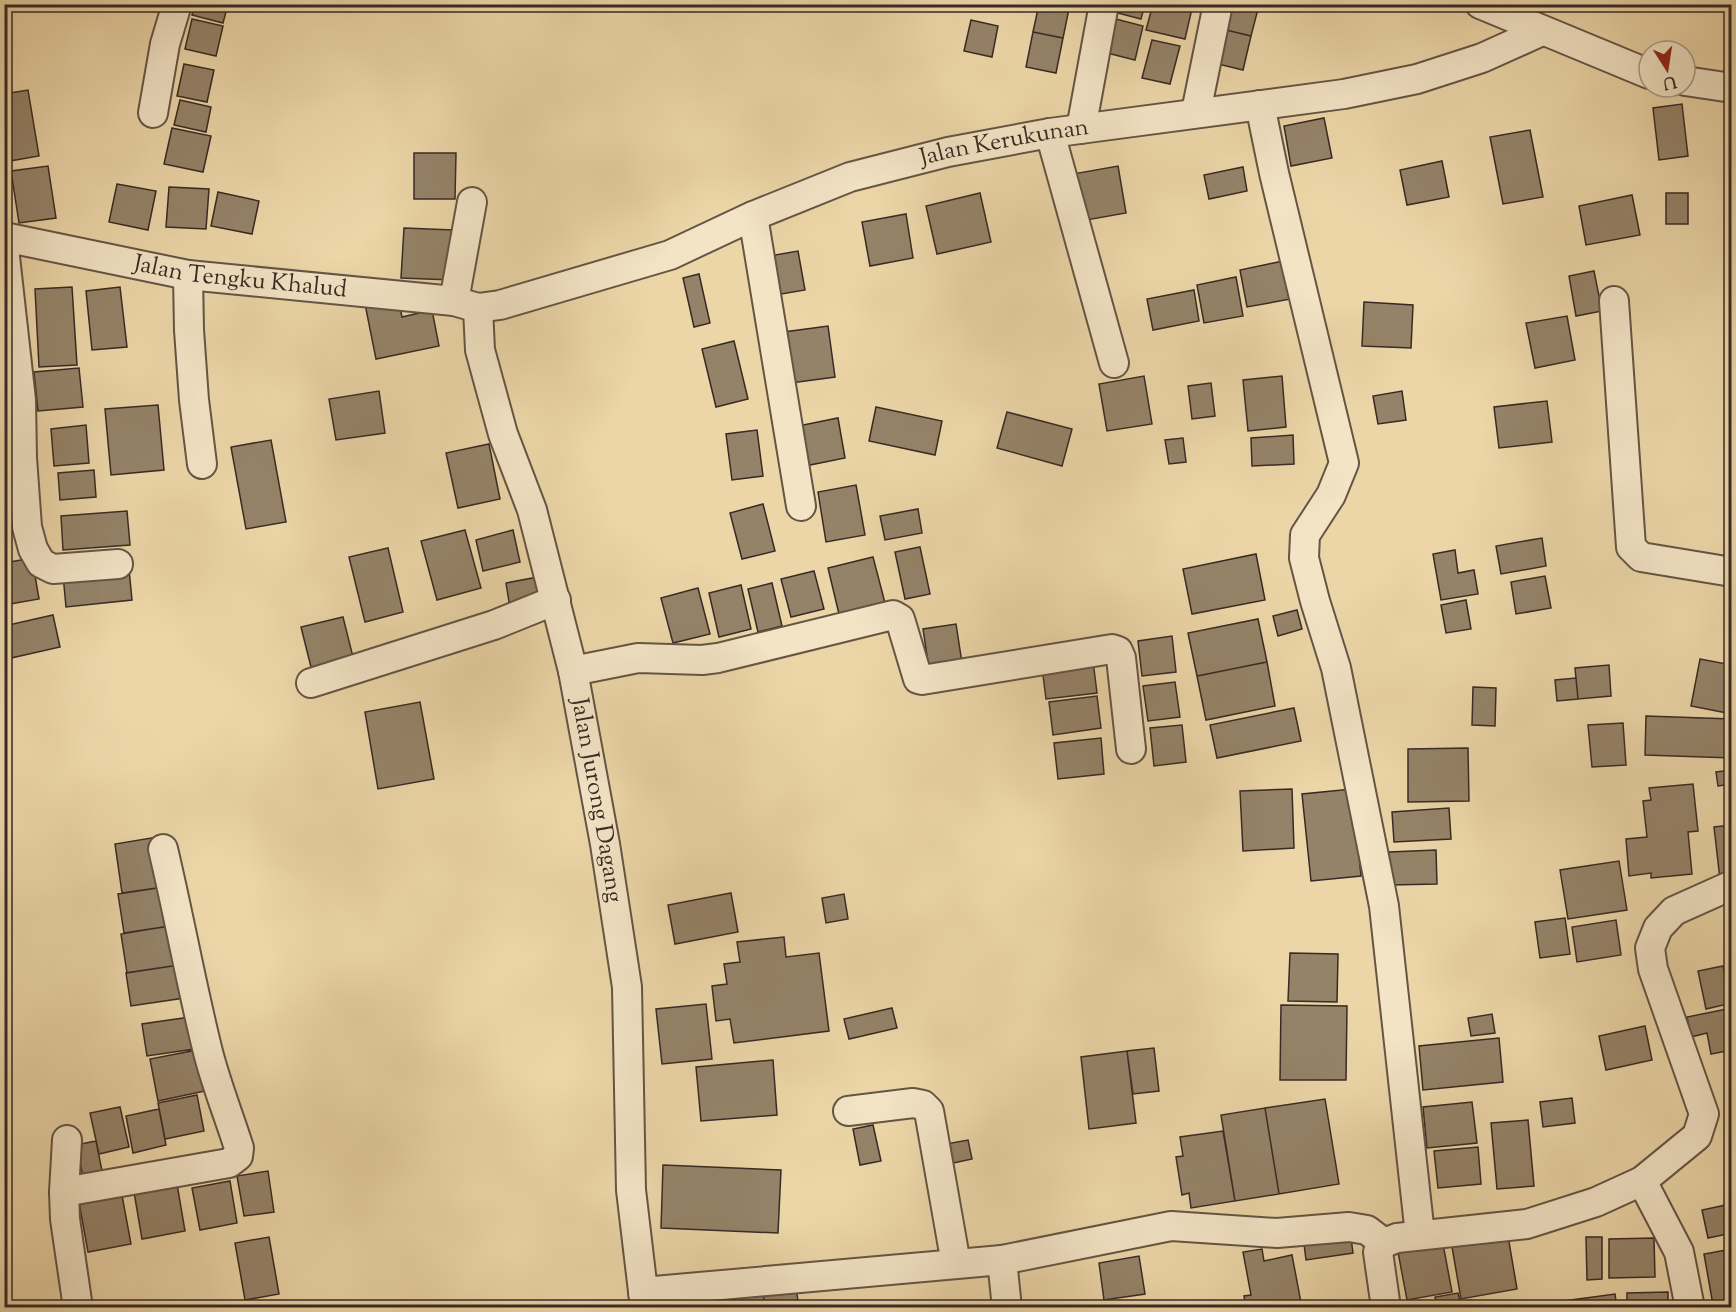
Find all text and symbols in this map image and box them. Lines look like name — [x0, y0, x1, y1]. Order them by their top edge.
north arrow — [1637, 39, 1697, 99]
text: U — [1660, 69, 1678, 94]
street label: Jalan Kerukunan — [914, 111, 1091, 176]
street label: Jalan Tengku Khalud — [128, 247, 349, 307]
street label: Jalan Jurong Dagang — [561, 693, 631, 905]

